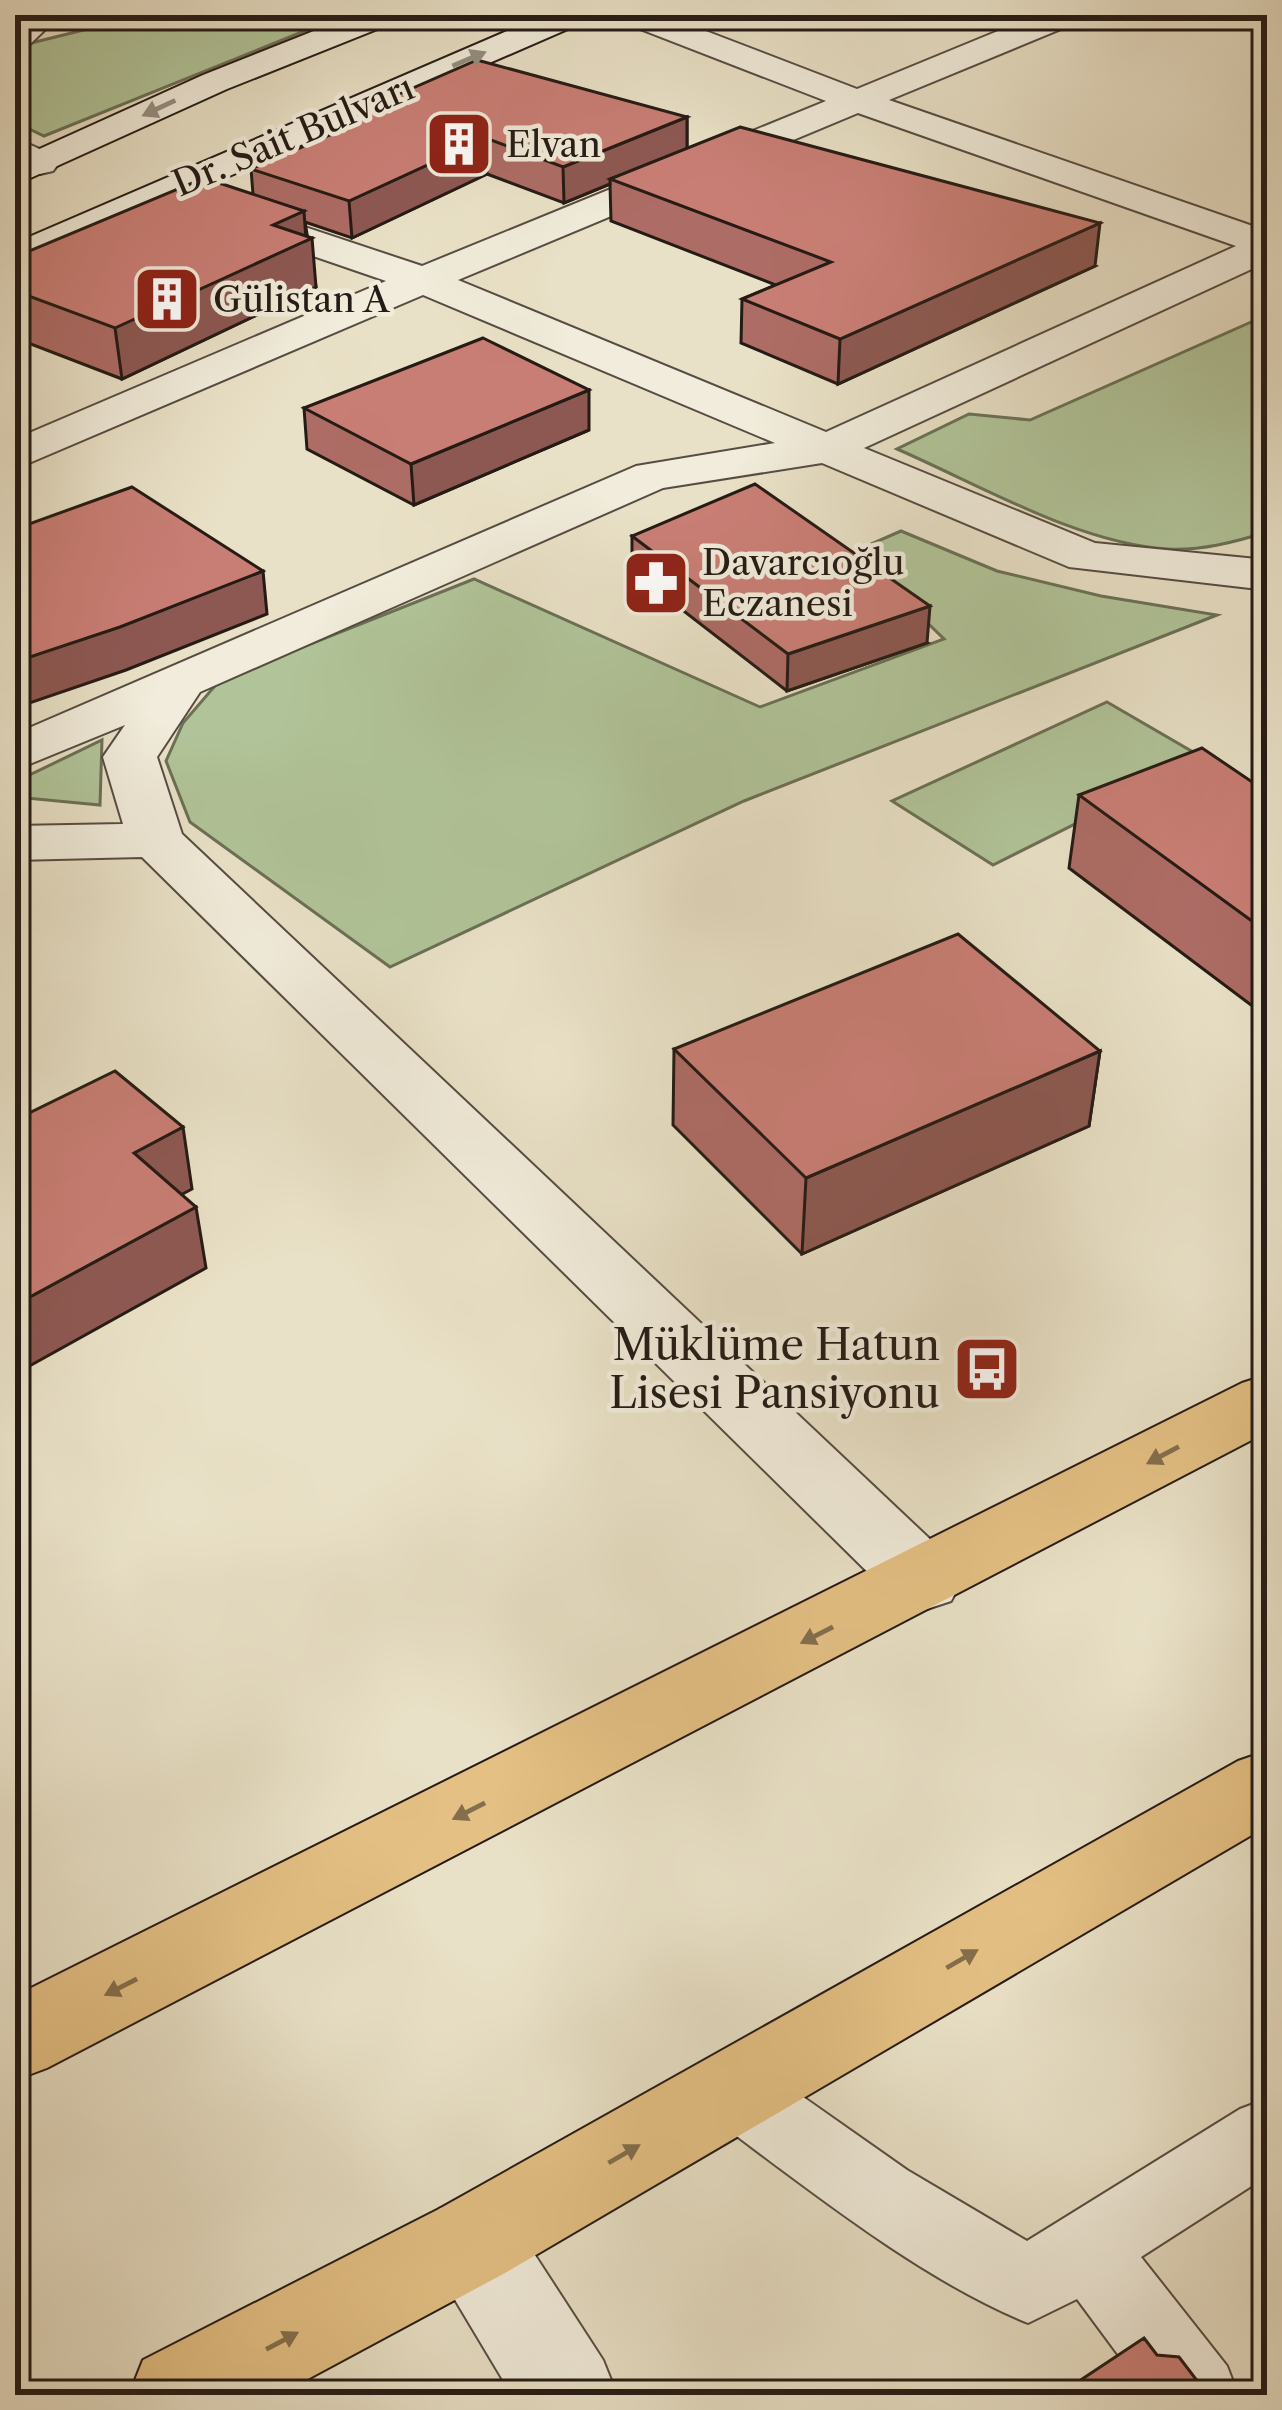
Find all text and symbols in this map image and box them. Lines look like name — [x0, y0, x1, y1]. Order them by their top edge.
one-way arrow — [451, 49, 486, 69]
street label: Dr. Sait Bulvarı — [166, 64, 420, 206]
one-way arrow — [141, 98, 176, 118]
building icon: Elvan — [424, 109, 494, 179]
place label: Elvan — [506, 122, 601, 166]
building icon: Gülistan A — [132, 264, 202, 334]
place label: Gülistan A — [213, 277, 391, 321]
place label: Davarcıoğlu Eczanesi — [702, 540, 905, 625]
pharmacy icon: Davarcıoğlu Eczanesi — [621, 548, 691, 618]
place label: Müklüme Hatun Lisesi Pansiyonu — [609, 1319, 940, 1419]
bus stop icon: Müklüme Hatun Lisesi Pansiyonu — [952, 1334, 1022, 1404]
one-way arrow — [1146, 1445, 1181, 1465]
one-way arrow — [800, 1624, 834, 1644]
one-way arrow — [452, 1800, 486, 1820]
one-way arrow — [945, 1950, 979, 1971]
one-way arrow — [104, 1976, 138, 1996]
one-way arrow — [607, 2144, 641, 2165]
one-way arrow — [264, 2331, 299, 2352]

